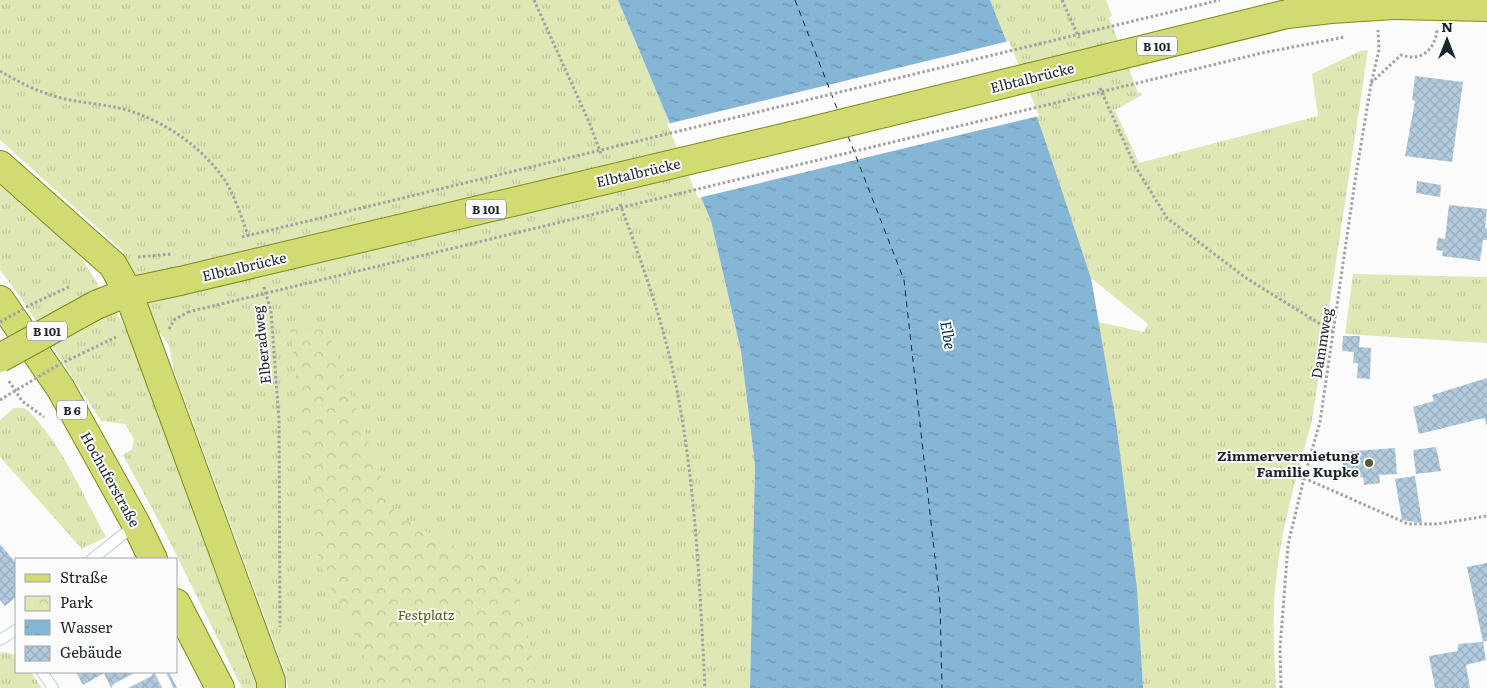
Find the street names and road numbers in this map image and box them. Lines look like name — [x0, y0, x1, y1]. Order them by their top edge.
road number: B 101 — [1137, 36, 1177, 56]
street label: Elbtalbrücke — [988, 57, 1076, 97]
street label: Elbtalbrücke — [594, 153, 682, 191]
road number: B 101 — [466, 200, 506, 218]
street label: Elbtalbrücke — [200, 247, 288, 285]
street label: Elberadweg — [247, 305, 275, 385]
street label: Dammweg — [1306, 306, 1337, 380]
road number: B 101 — [27, 322, 67, 341]
road number: B 6 — [57, 400, 87, 420]
street label: Hochuferstraße — [77, 428, 145, 530]

